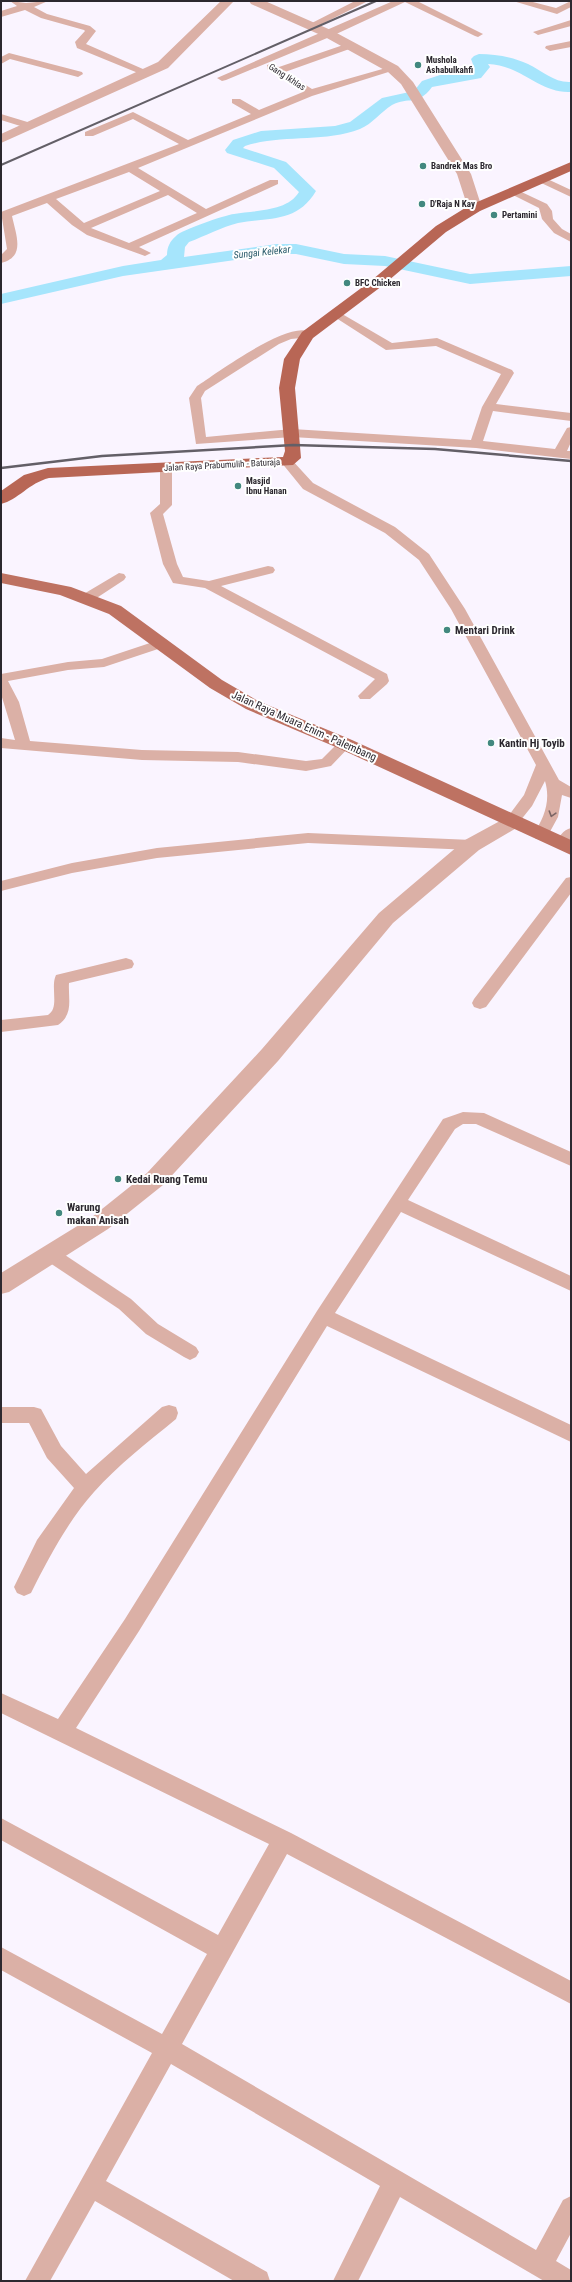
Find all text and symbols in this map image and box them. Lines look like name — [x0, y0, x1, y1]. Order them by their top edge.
place label: Mushola Ashabulkahfi — [426, 55, 473, 75]
marker: Mushola Ashabulkahfi — [413, 60, 423, 70]
street label: Gang Ikhlas — [267, 61, 307, 93]
marker: Bandrek Mas Bro — [418, 161, 428, 171]
place label: Bandrek Mas Bro — [431, 161, 493, 171]
marker: D'Raja N Kay — [417, 199, 427, 209]
place label: D'Raja N Kay — [430, 199, 475, 209]
marker: Pertamini — [489, 210, 499, 220]
place label: Pertamini — [502, 210, 537, 220]
water label: Sungai Kelekar — [233, 243, 292, 260]
marker: BFC Chicken — [342, 278, 352, 288]
place label: BFC Chicken — [355, 278, 400, 288]
street label: Jalan Raya Prabumulih - Baturaja — [164, 457, 280, 473]
place label: Masjid Ibnu Hanan — [246, 476, 287, 496]
marker: Masjid Ibnu Hanan — [233, 481, 243, 491]
place label: Mentari Drink — [455, 624, 516, 637]
marker: Mentari Drink — [442, 625, 452, 635]
street label: Jalan Raya Muara Enim - Palembang — [229, 688, 379, 764]
place label: Kantin Hj Toyib — [499, 737, 565, 750]
marker: Kantin Hj Toyib — [486, 738, 496, 748]
one-way arrow — [548, 810, 557, 817]
place label: Kedai Ruang Temu — [126, 1173, 207, 1186]
marker: Kedai Ruang Temu — [113, 1174, 123, 1184]
place label: Warung makan Anisah — [67, 1201, 129, 1227]
marker: Warung makan Anisah — [54, 1208, 64, 1218]

